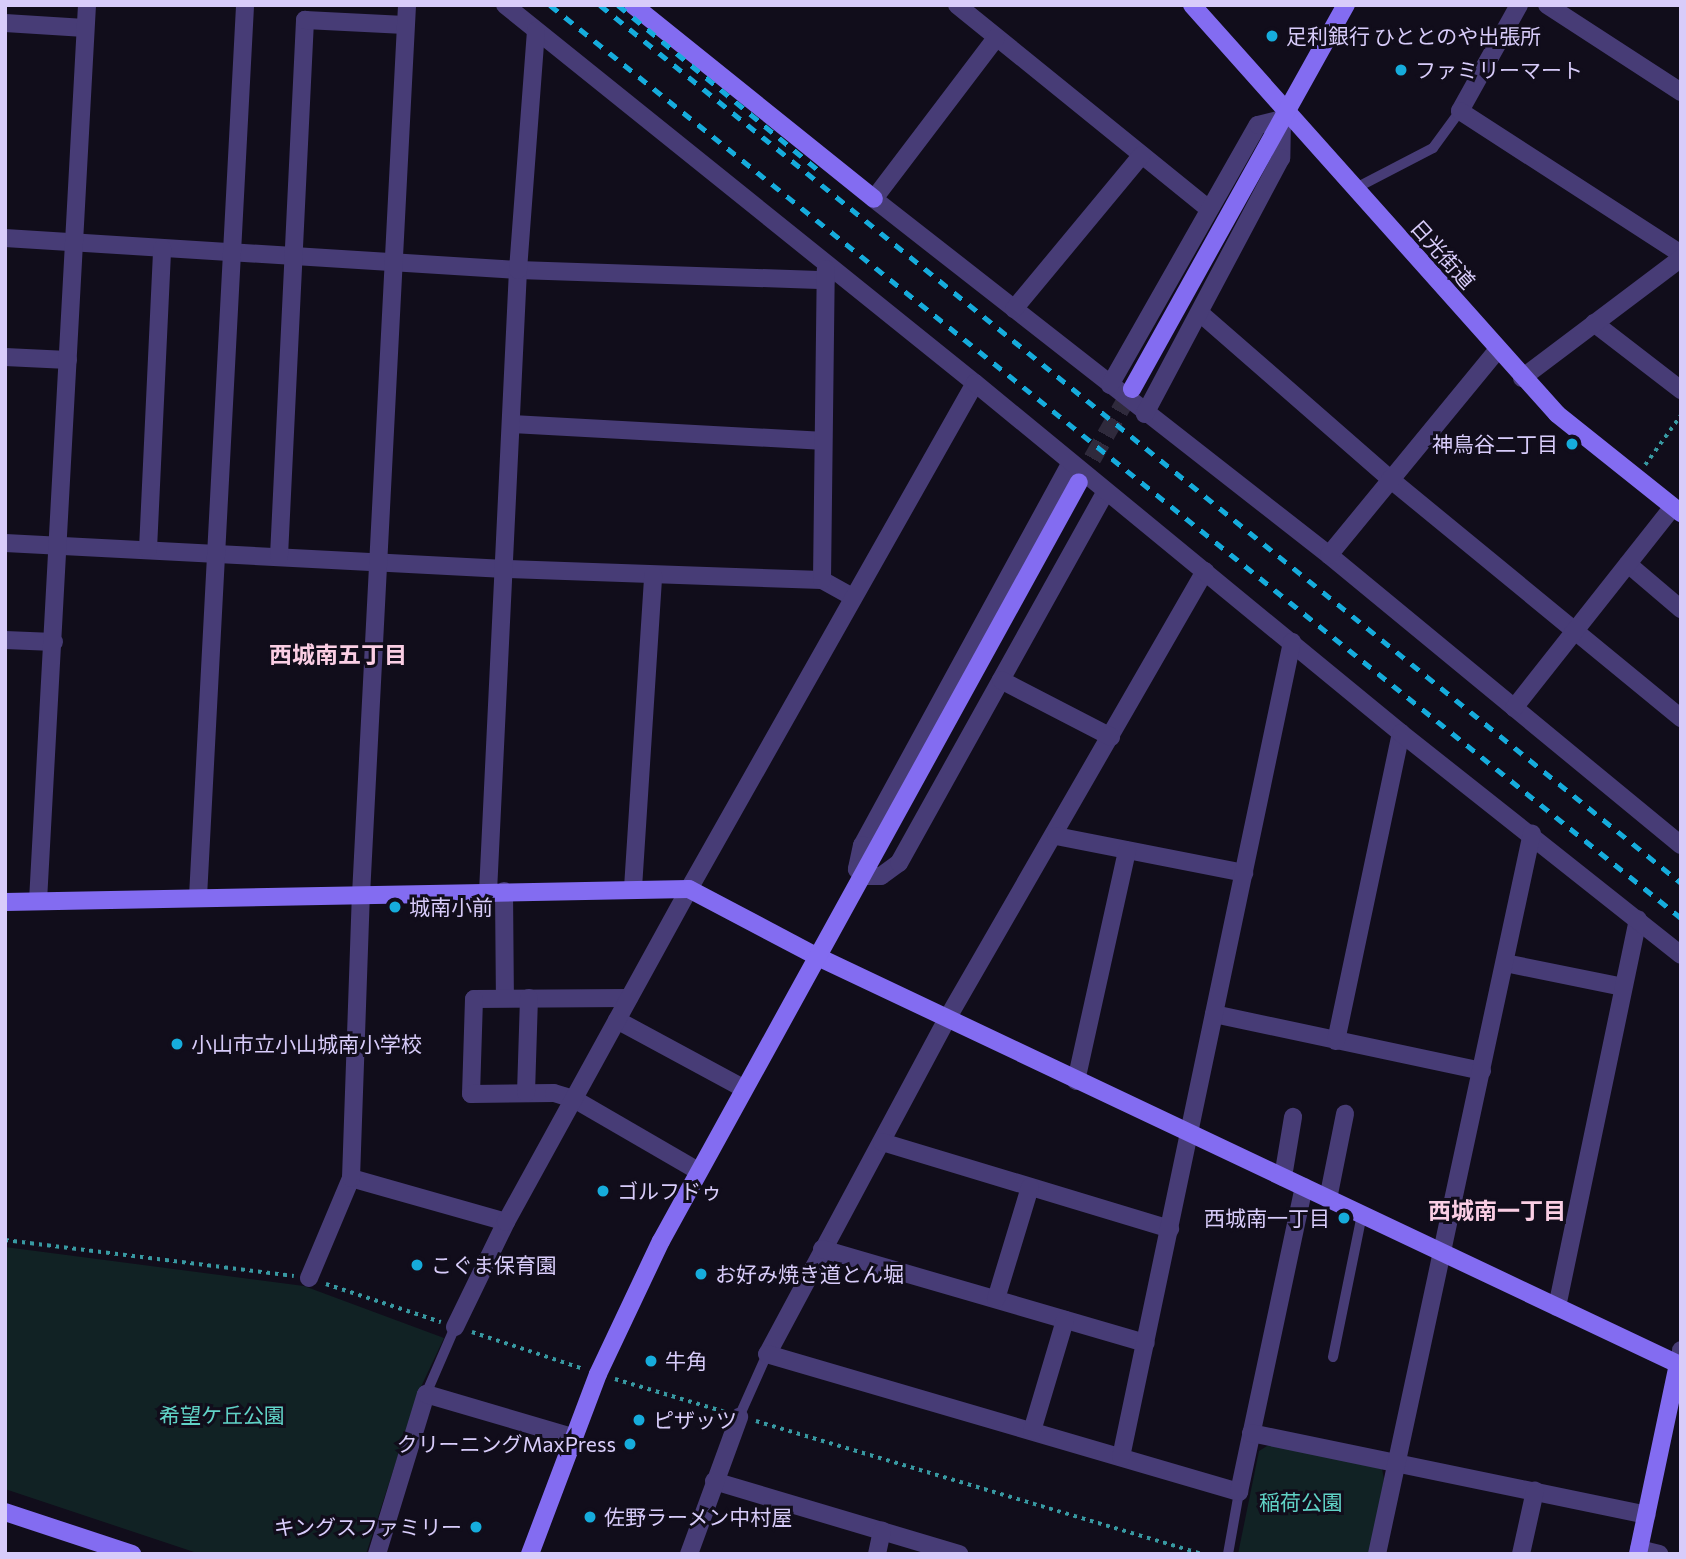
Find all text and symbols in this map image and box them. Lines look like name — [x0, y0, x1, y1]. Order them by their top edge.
place label: 足利銀行 ひととのや出張所 — [1286, 23, 1542, 49]
marker: 足利銀行 ひととのや出張所 — [1264, 28, 1280, 44]
place label: ファミリーマート — [1415, 57, 1583, 83]
marker: ファミリーマート — [1393, 62, 1409, 78]
street label: 日光街道 — [1406, 214, 1480, 294]
place label: 神鳥谷二丁目 — [1432, 431, 1558, 457]
marker: 神鳥谷二丁目 — [1564, 436, 1580, 452]
district label: 西城南五丁目 — [269, 640, 407, 668]
place label: 城南小前 — [409, 894, 493, 920]
marker: 城南小前 — [387, 899, 403, 915]
place label: 小山市立小山城南小学校 — [191, 1031, 422, 1057]
marker: 小山市立小山城南小学校 — [169, 1036, 185, 1052]
place label: ゴルフドゥ — [617, 1178, 722, 1204]
marker: ゴルフドゥ — [595, 1183, 611, 1199]
district label: 西城南一丁目 — [1428, 1196, 1566, 1224]
place label: 西城南一丁目 — [1204, 1205, 1330, 1231]
marker: 西城南一丁目 — [1336, 1210, 1352, 1226]
place label: こぐま保育園 — [431, 1252, 557, 1278]
marker: こぐま保育園 — [409, 1257, 425, 1273]
place label: お好み焼き道とん堀 — [715, 1261, 904, 1287]
marker: お好み焼き道とん堀 — [693, 1266, 709, 1282]
place label: 牛角 — [665, 1348, 707, 1374]
marker: 牛角 — [643, 1353, 659, 1369]
park label: 希望ケ丘公園 — [159, 1402, 285, 1428]
place label: ピザッツ — [653, 1407, 737, 1433]
marker: ピザッツ — [631, 1412, 647, 1428]
place label: クリーニングMaxPress — [397, 1431, 616, 1457]
marker: クリーニングMaxPress — [622, 1436, 638, 1452]
park label: 稲荷公園 — [1259, 1489, 1343, 1515]
place label: 佐野ラーメン中村屋 — [604, 1504, 793, 1530]
marker: 佐野ラーメン中村屋 — [582, 1509, 598, 1525]
place label: キングスファミリー — [273, 1514, 462, 1540]
marker: キングスファミリー — [468, 1519, 484, 1535]

